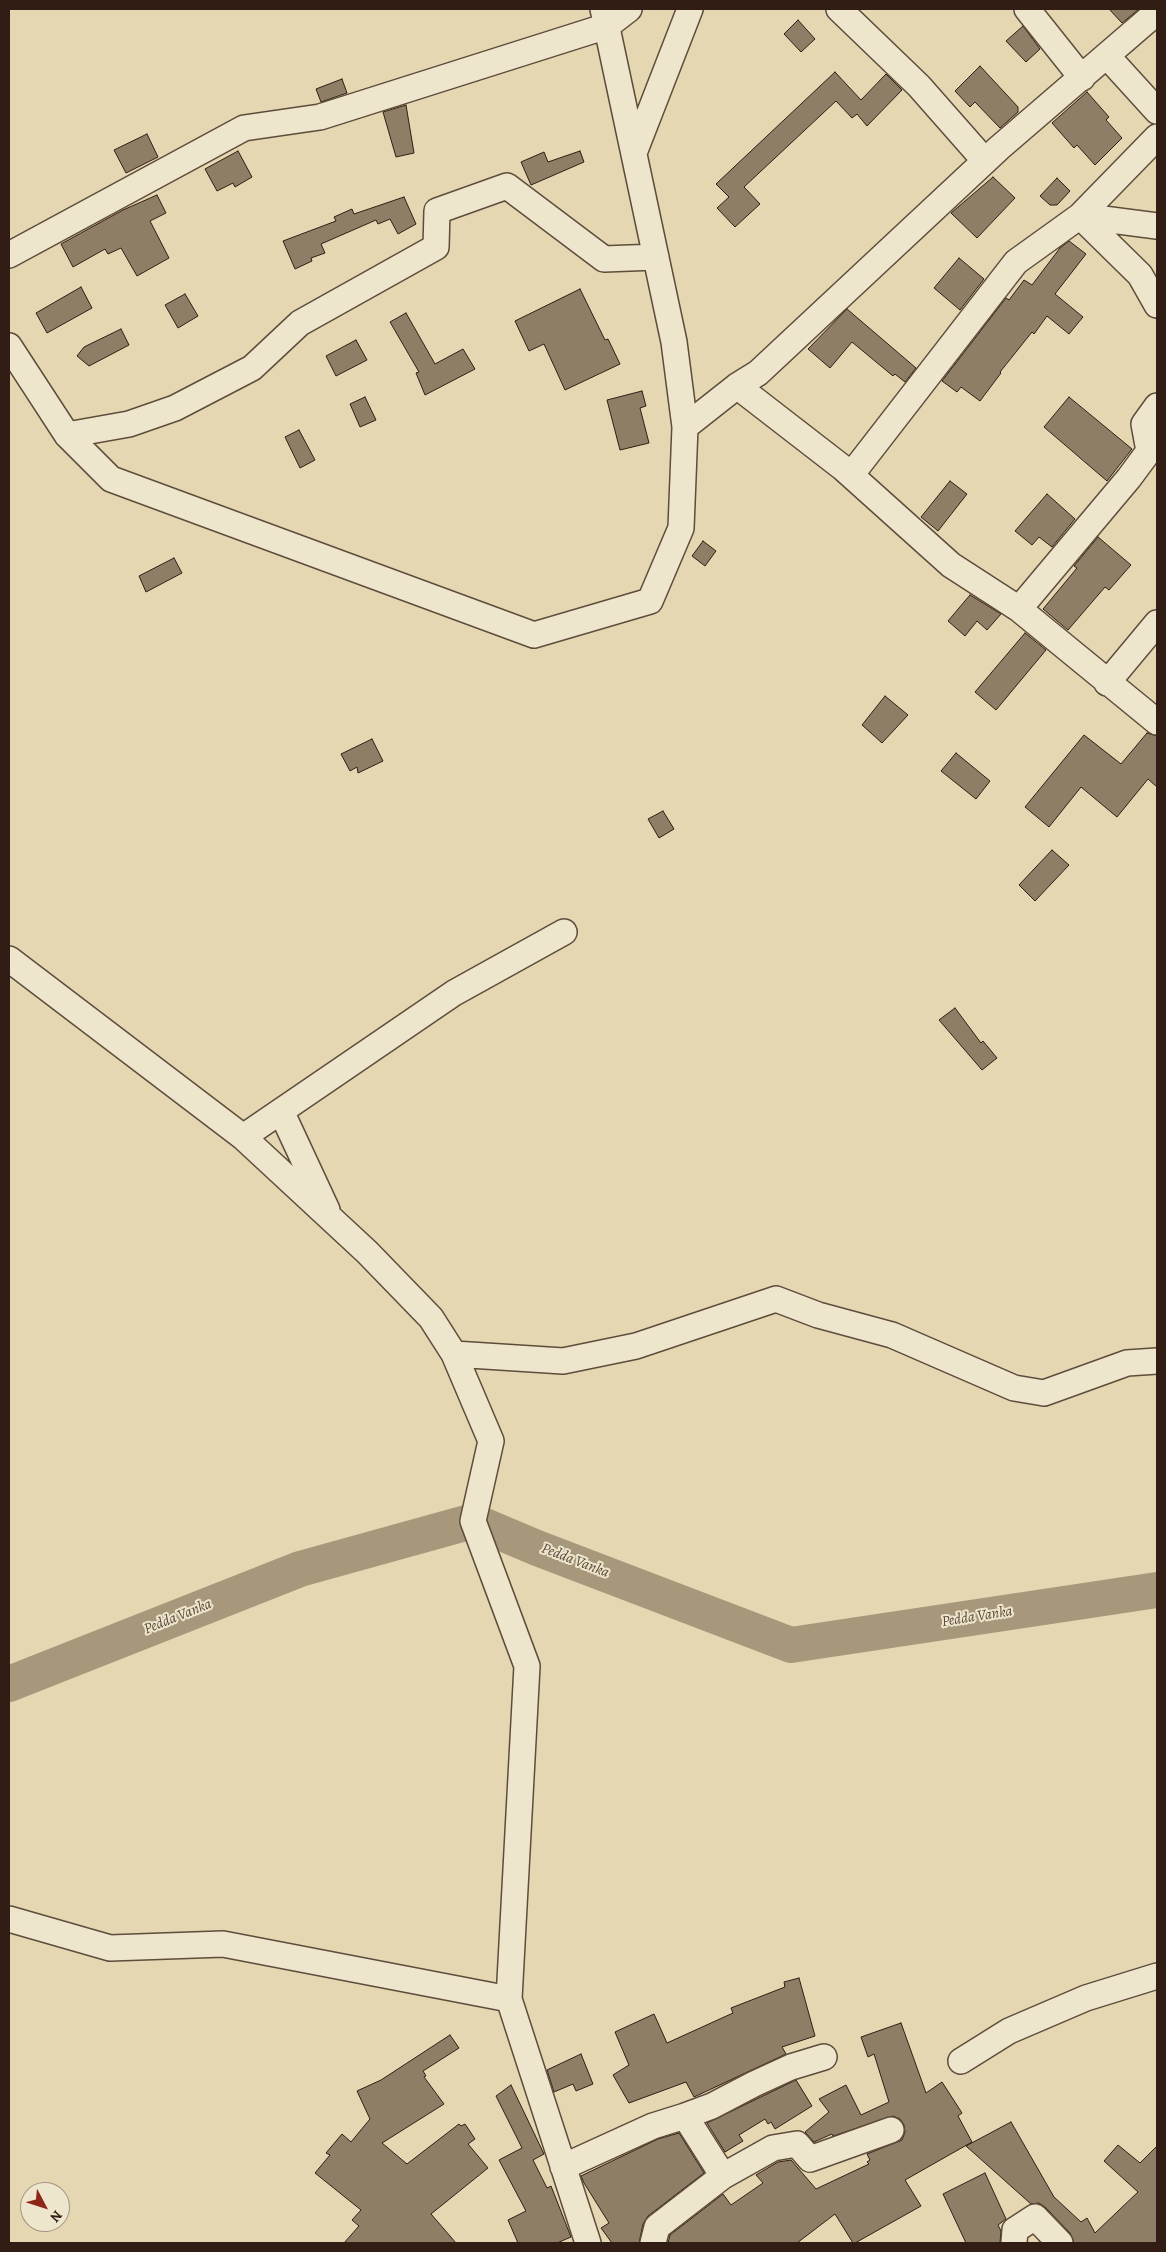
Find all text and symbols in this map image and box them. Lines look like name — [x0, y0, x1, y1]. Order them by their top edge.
water label: Pedda Vanka — [539, 1540, 611, 1582]
water label: Pedda Vanka — [142, 1595, 214, 1639]
water label: Pedda Vanka — [940, 1603, 1014, 1631]
north arrow — [20, 2182, 70, 2232]
text: N — [46, 2206, 67, 2226]

